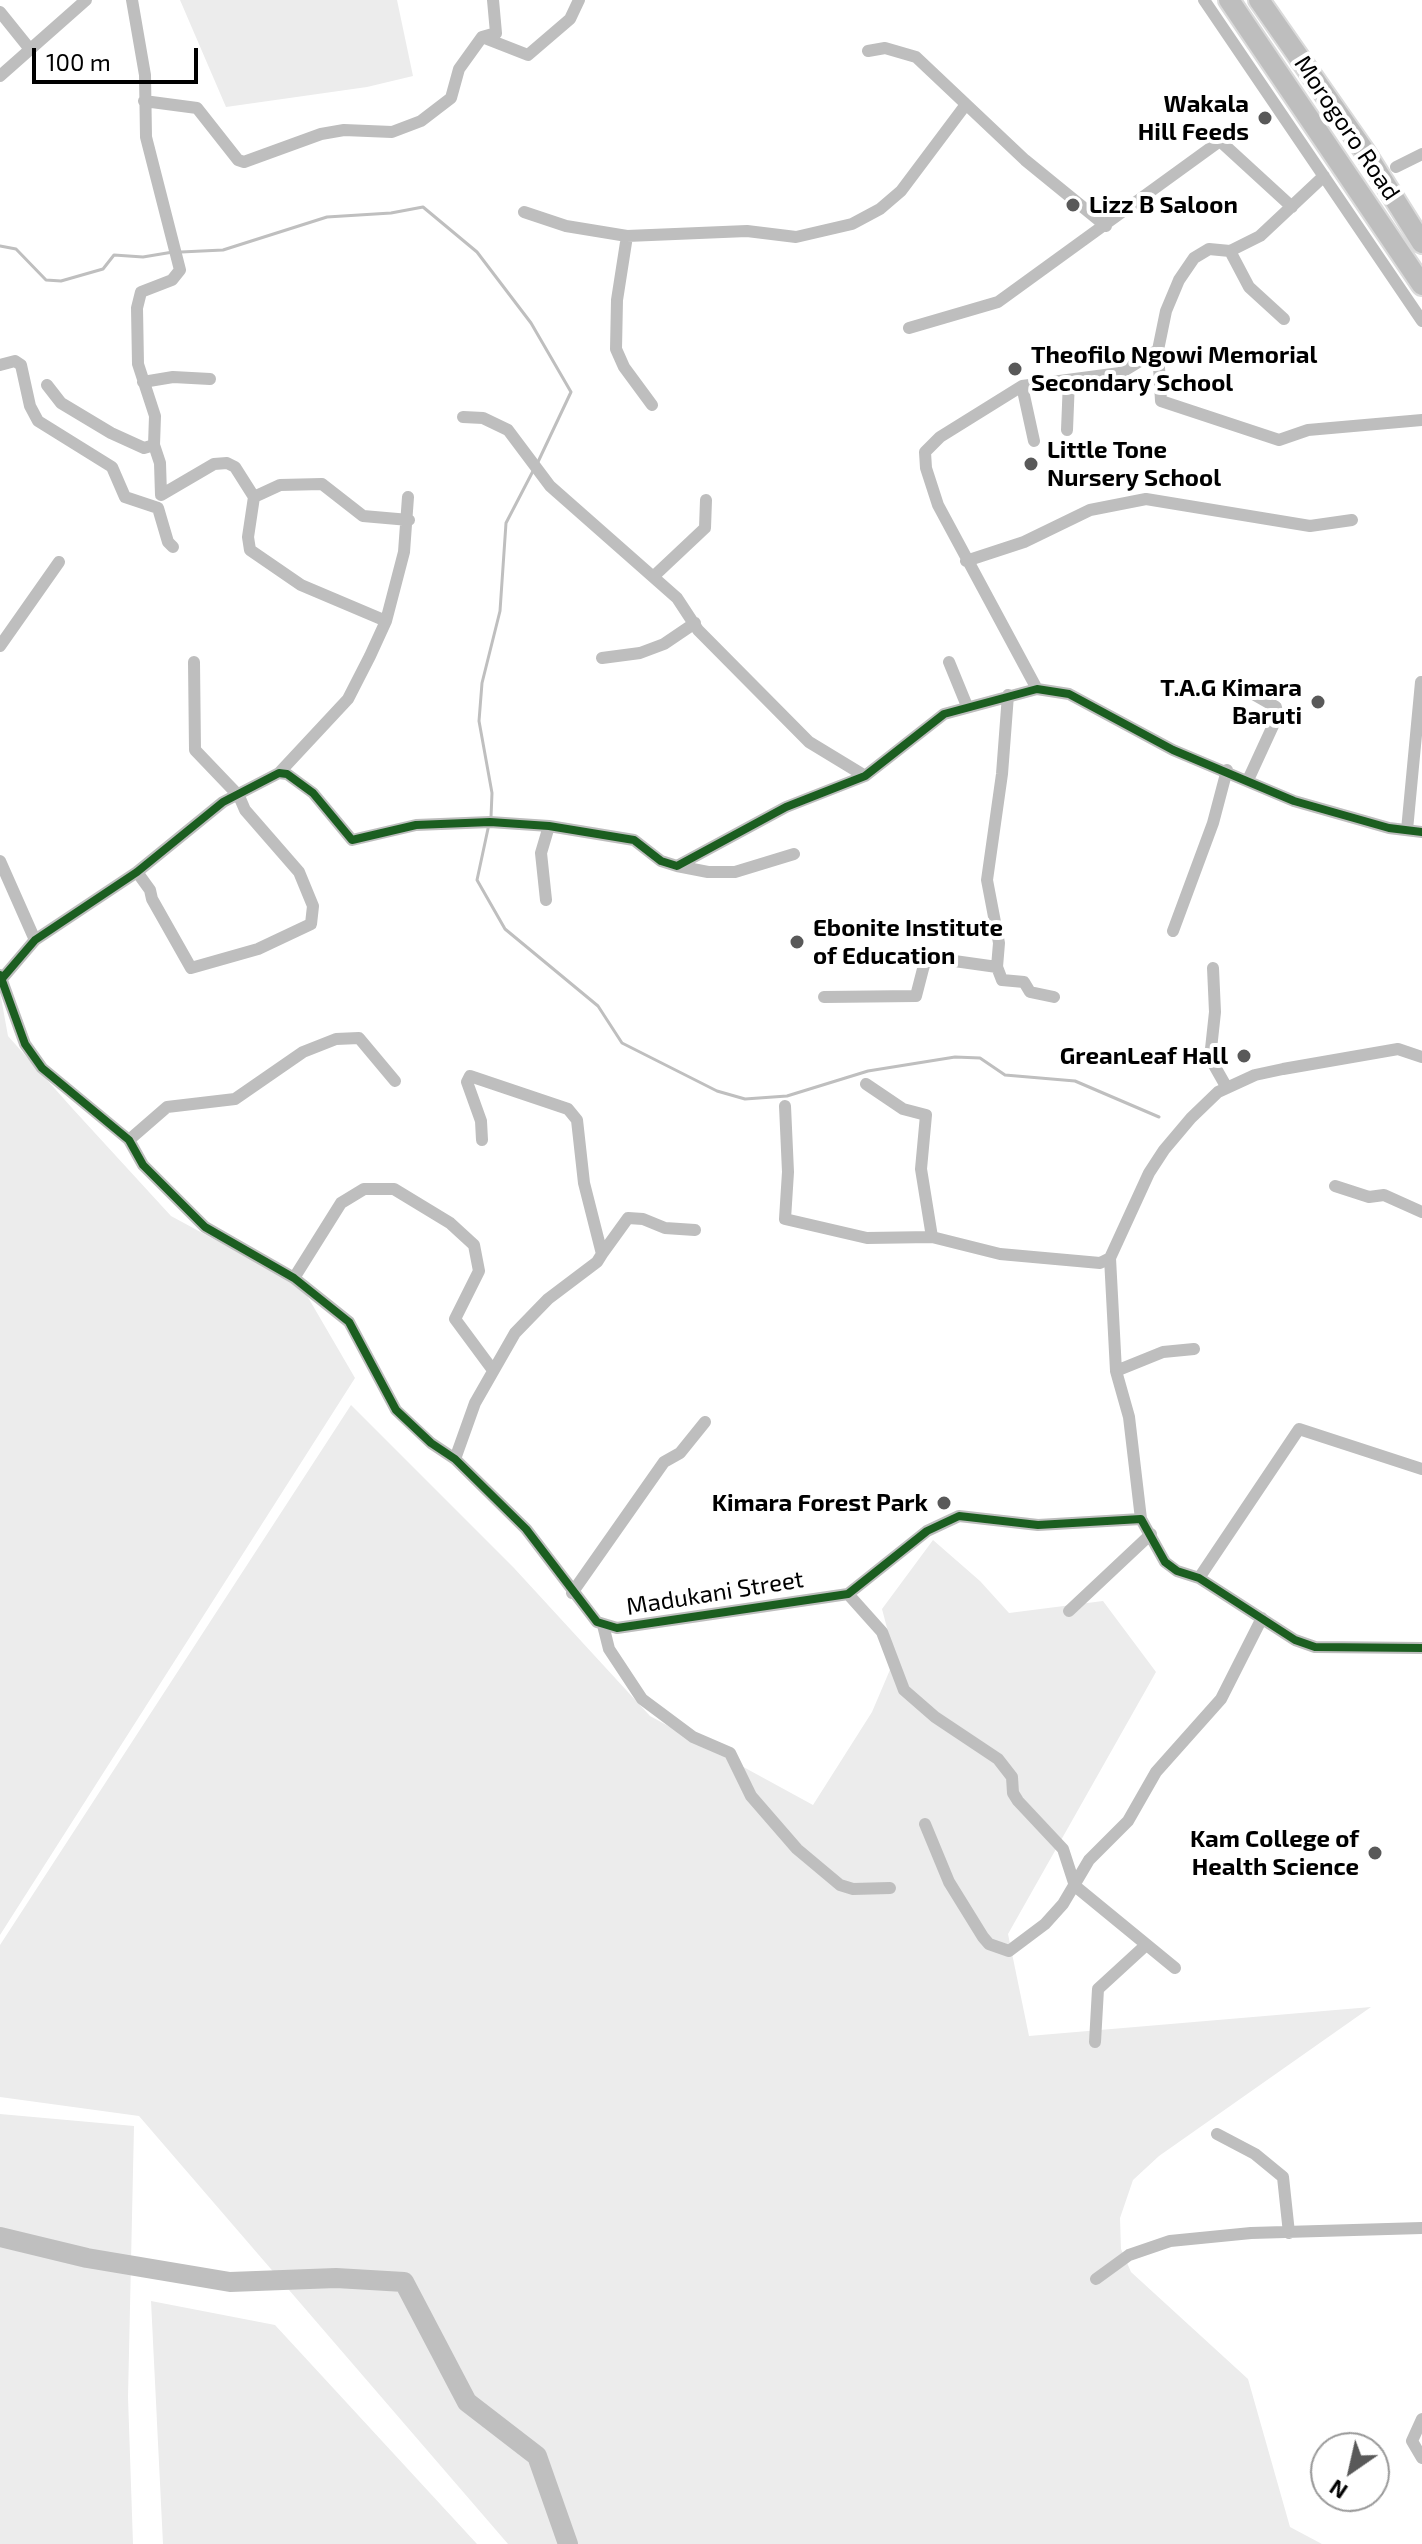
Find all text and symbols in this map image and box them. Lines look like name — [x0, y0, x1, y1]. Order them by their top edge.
scale bar — [36, 32, 202, 82]
text: 100 m — [46, 47, 111, 76]
street label: Morogoro Road — [1288, 50, 1406, 206]
place label: Wakala Hill Feeds — [1138, 90, 1249, 146]
marker: Wakala Hill Feeds — [1256, 109, 1274, 127]
place label: Lizz B Saloon — [1089, 191, 1238, 219]
marker: Lizz B Saloon — [1064, 196, 1082, 214]
place label: Theofilo Ngowi Memorial Secondary School — [1031, 341, 1317, 397]
marker: Theofilo Ngowi Memorial Secondary School — [1006, 360, 1024, 378]
place label: Little Tone Nursery School — [1047, 436, 1221, 492]
marker: Little Tone Nursery School — [1022, 455, 1040, 473]
place label: T.A.G Kimara Baruti — [1160, 674, 1302, 730]
marker: T.A.G Kimara Baruti — [1309, 693, 1327, 711]
place label: Ebonite Institute of Education — [813, 914, 1003, 970]
marker: Ebonite Institute of Education — [788, 933, 806, 951]
place label: GreanLeaf Hall — [1060, 1042, 1228, 1070]
marker: GreanLeaf Hall — [1235, 1047, 1253, 1065]
place label: Kimara Forest Park — [712, 1489, 928, 1517]
marker: Kimara Forest Park — [935, 1494, 953, 1512]
street label: Madukani Street — [624, 1565, 806, 1621]
place label: Kam College of Health Science — [1190, 1825, 1359, 1881]
marker: Kam College of Health Science — [1366, 1844, 1384, 1862]
north arrow — [1310, 2432, 1390, 2512]
text: N — [1324, 2475, 1352, 2505]

